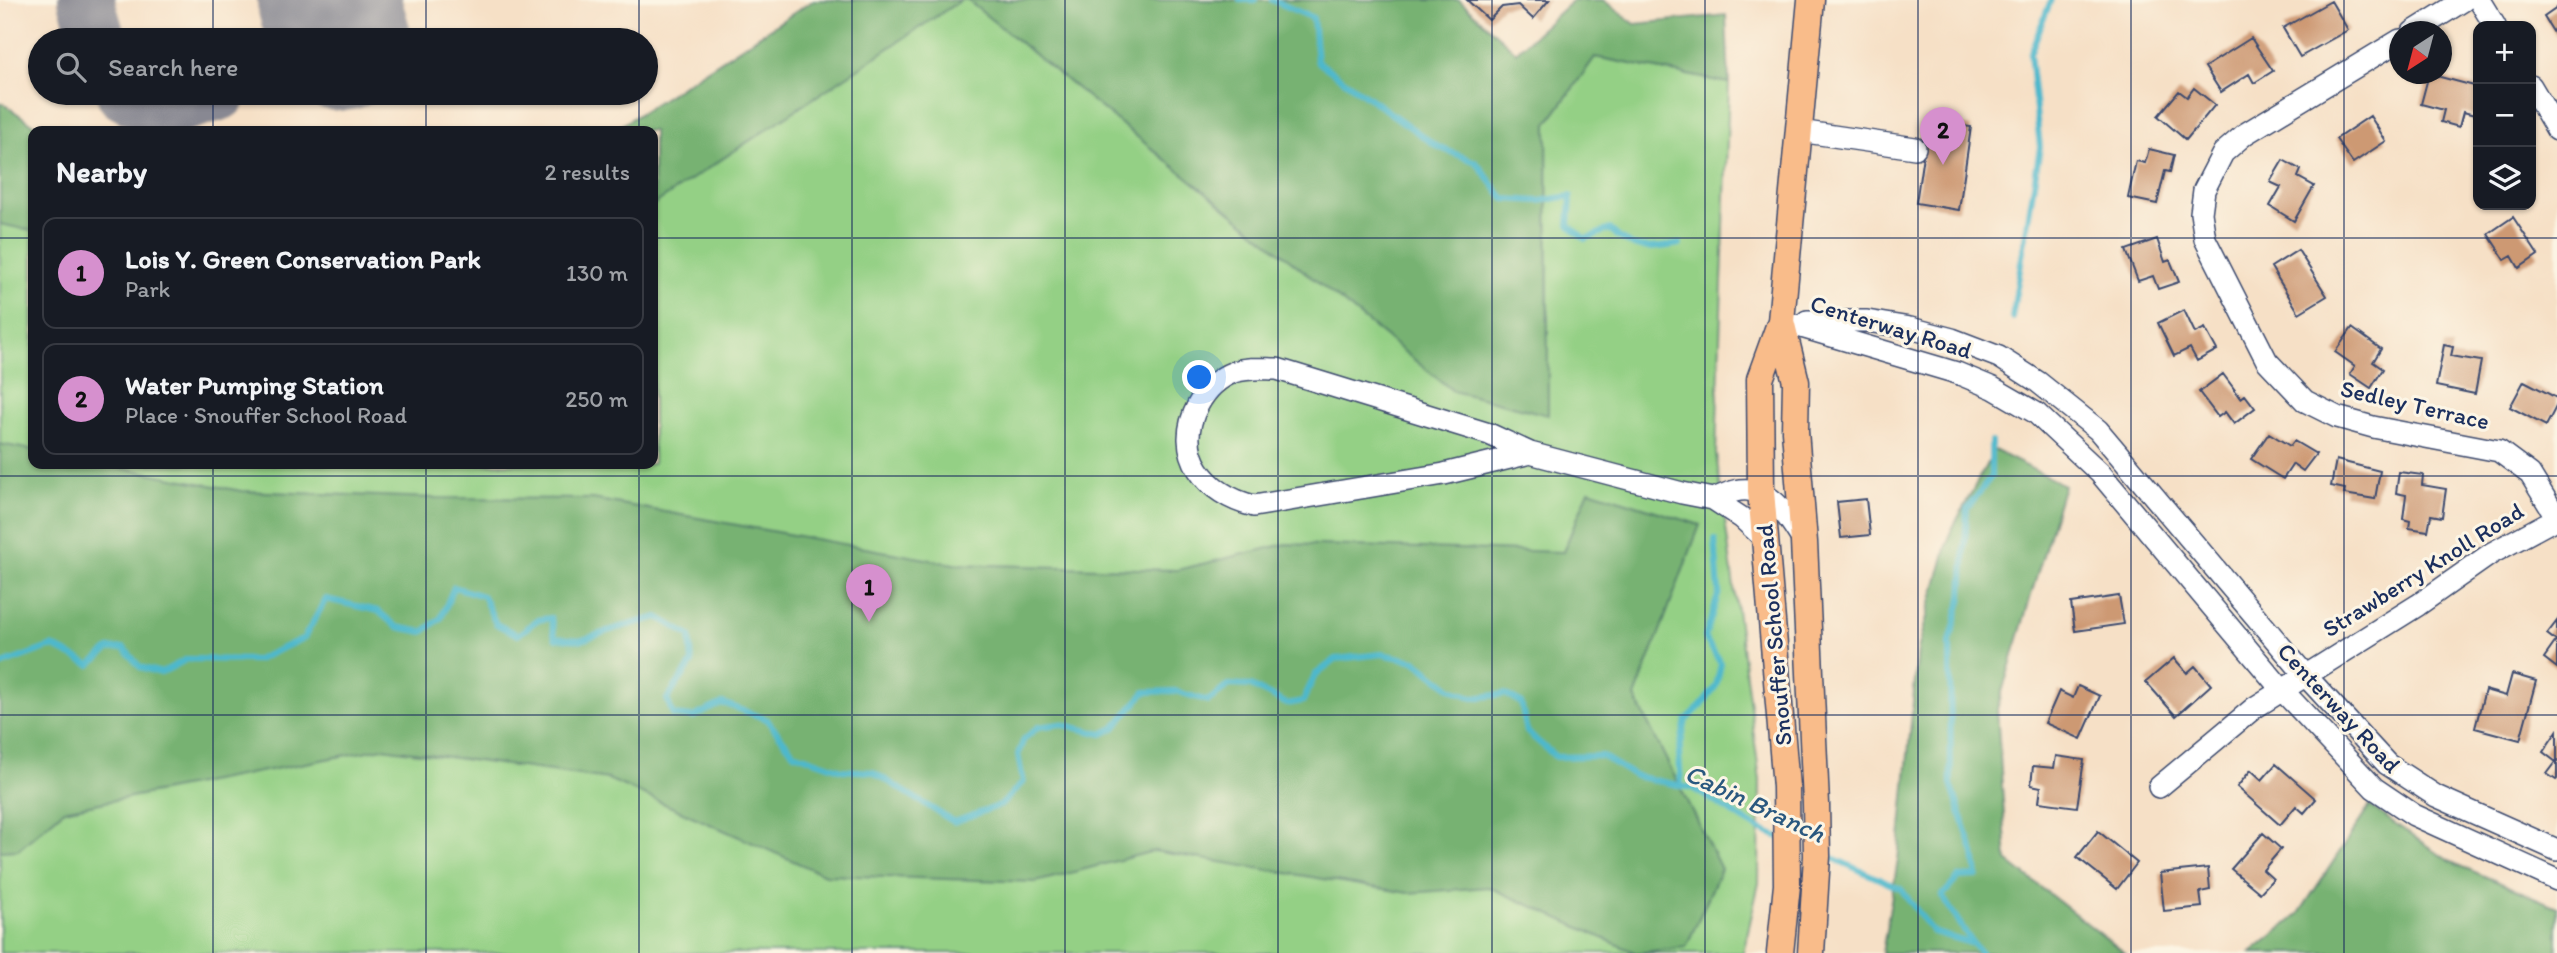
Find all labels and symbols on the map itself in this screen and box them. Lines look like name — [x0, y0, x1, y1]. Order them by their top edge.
north arrow — [2389, 21, 2452, 84]
pin: 2 — [1920, 107, 1966, 165]
street label: Centerway Road — [1807, 288, 1975, 365]
your location — [1182, 360, 1216, 394]
street label: Sedley Terrace — [2338, 373, 2492, 436]
street label: Strawberry Knoll Road — [2317, 496, 2529, 643]
street label: Snouffer School Road — [1749, 523, 1798, 747]
pin: 1 — [846, 564, 892, 622]
street label: Centerway Road — [2272, 637, 2407, 779]
water label: Cabin Branch — [1680, 757, 1830, 849]

